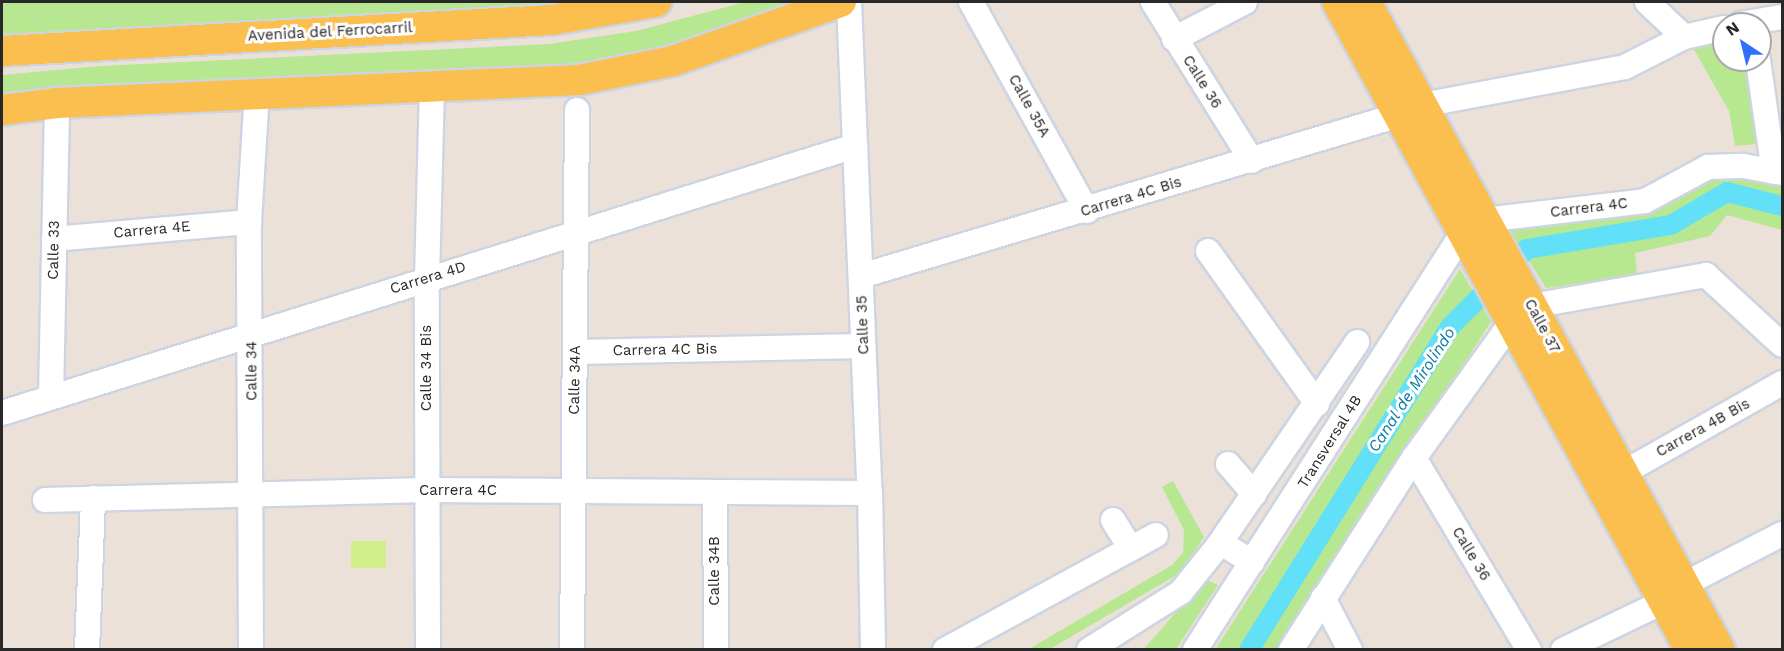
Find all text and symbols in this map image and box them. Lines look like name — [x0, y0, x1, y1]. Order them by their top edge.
north arrow — [1712, 12, 1772, 72]
text: N — [1722, 17, 1743, 40]
street label: Avenida del Ferrocarril — [247, 19, 413, 45]
street label: Calle 36 — [1179, 52, 1225, 112]
street label: Calle 35A — [1004, 71, 1054, 141]
street label: Carrera 4C Bis — [1078, 173, 1184, 221]
street label: Carrera 4C — [1549, 194, 1629, 222]
street label: Carrera 4E — [113, 218, 191, 242]
street label: Calle 33 — [44, 220, 64, 280]
street label: Carrera 4D — [388, 258, 468, 298]
street label: Calle 35 — [853, 295, 873, 355]
street label: Calle 37 — [1520, 296, 1564, 356]
water label: Canal de Mirolindo — [1364, 324, 1460, 456]
street label: Calle 34 Bis — [418, 325, 436, 411]
street label: Carrera 4C Bis — [612, 340, 718, 360]
street label: Calle 34 — [243, 341, 261, 401]
street label: Calle 34A — [565, 345, 585, 415]
street label: Transversal 4B — [1294, 392, 1366, 492]
street label: Carrera 4B Bis — [1653, 395, 1753, 461]
street label: Carrera 4C — [419, 482, 497, 500]
street label: Calle 36 — [1448, 524, 1494, 584]
street label: Calle 34B — [706, 536, 724, 606]

